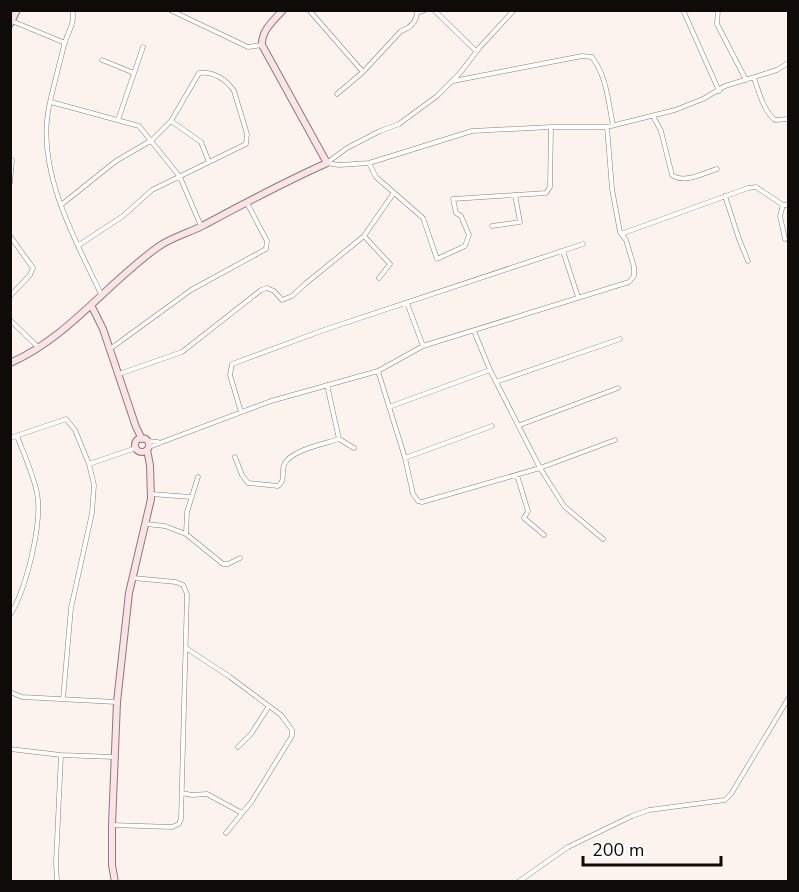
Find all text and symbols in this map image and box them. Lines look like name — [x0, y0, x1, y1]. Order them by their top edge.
scale bar — [583, 829, 721, 867]
text: 200 m — [592, 838, 644, 862]

